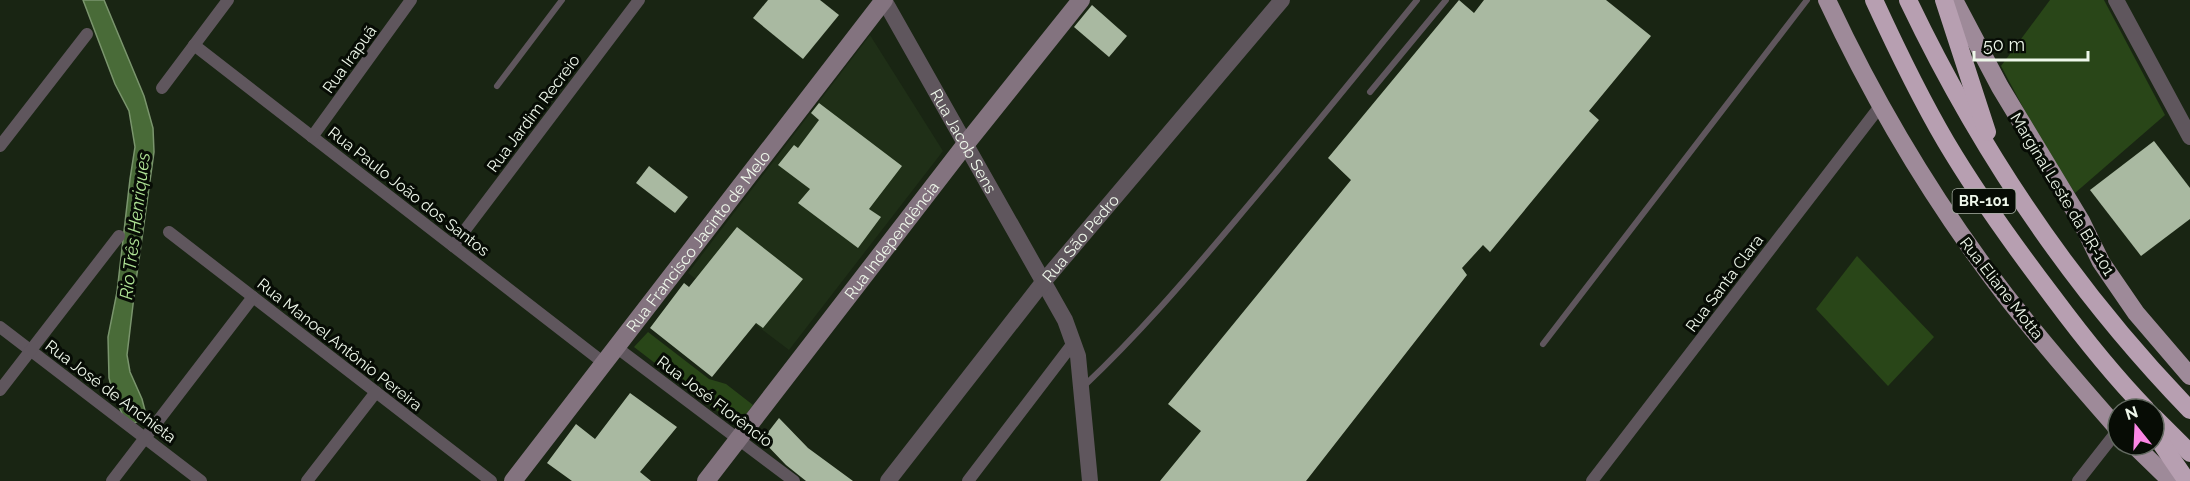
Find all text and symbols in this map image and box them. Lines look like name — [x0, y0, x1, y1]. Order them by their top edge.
street label: Rua Irapuã — [319, 22, 380, 97]
scale bar — [1974, 24, 2088, 62]
text: 50 m — [1983, 34, 2025, 55]
street label: Rua Jardim Recreio — [483, 51, 584, 176]
street label: Rua Jacob Sens — [926, 86, 1001, 197]
street label: Marginal Leste da BR-101 — [2006, 109, 2119, 279]
street label: Rua Paulo João dos Santos — [324, 123, 493, 260]
street label: Rua Francisco Jacinto de Melo — [622, 147, 775, 336]
water label: Rio Três Henriques — [115, 151, 154, 301]
street label: Rua Independência — [841, 178, 943, 303]
road number: BR-101 — [1952, 189, 2016, 213]
street label: Rua São Pedro — [1038, 191, 1123, 286]
street label: Rua Santa Clara — [1682, 231, 1767, 336]
street label: Rua Eliane Motta — [1956, 233, 2047, 343]
street label: Rua Manoel Antônio Pereira — [253, 274, 426, 415]
street label: Rua José de Anchieta — [42, 336, 180, 447]
street label: Rua José Florêncio — [653, 352, 776, 451]
north arrow — [2106, 397, 2166, 457]
text: N — [2123, 402, 2140, 424]

